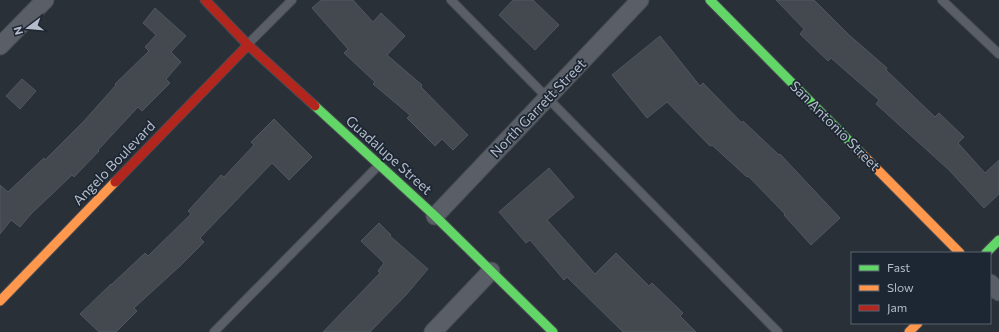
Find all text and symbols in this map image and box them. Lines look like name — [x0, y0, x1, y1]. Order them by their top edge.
north arrow — [8, 8, 48, 48]
text: N — [11, 25, 25, 37]
street label: North Garrett Street — [486, 55, 589, 160]
street label: San Antonio Street — [787, 77, 884, 174]
street label: Guadalupe Street — [343, 111, 436, 198]
street label: Angelo Boulevard — [69, 117, 158, 208]
legend — [851, 252, 991, 324]
text: Fast — [887, 260, 910, 274]
text: Slow — [887, 280, 914, 294]
text: Jam — [887, 300, 907, 315]

